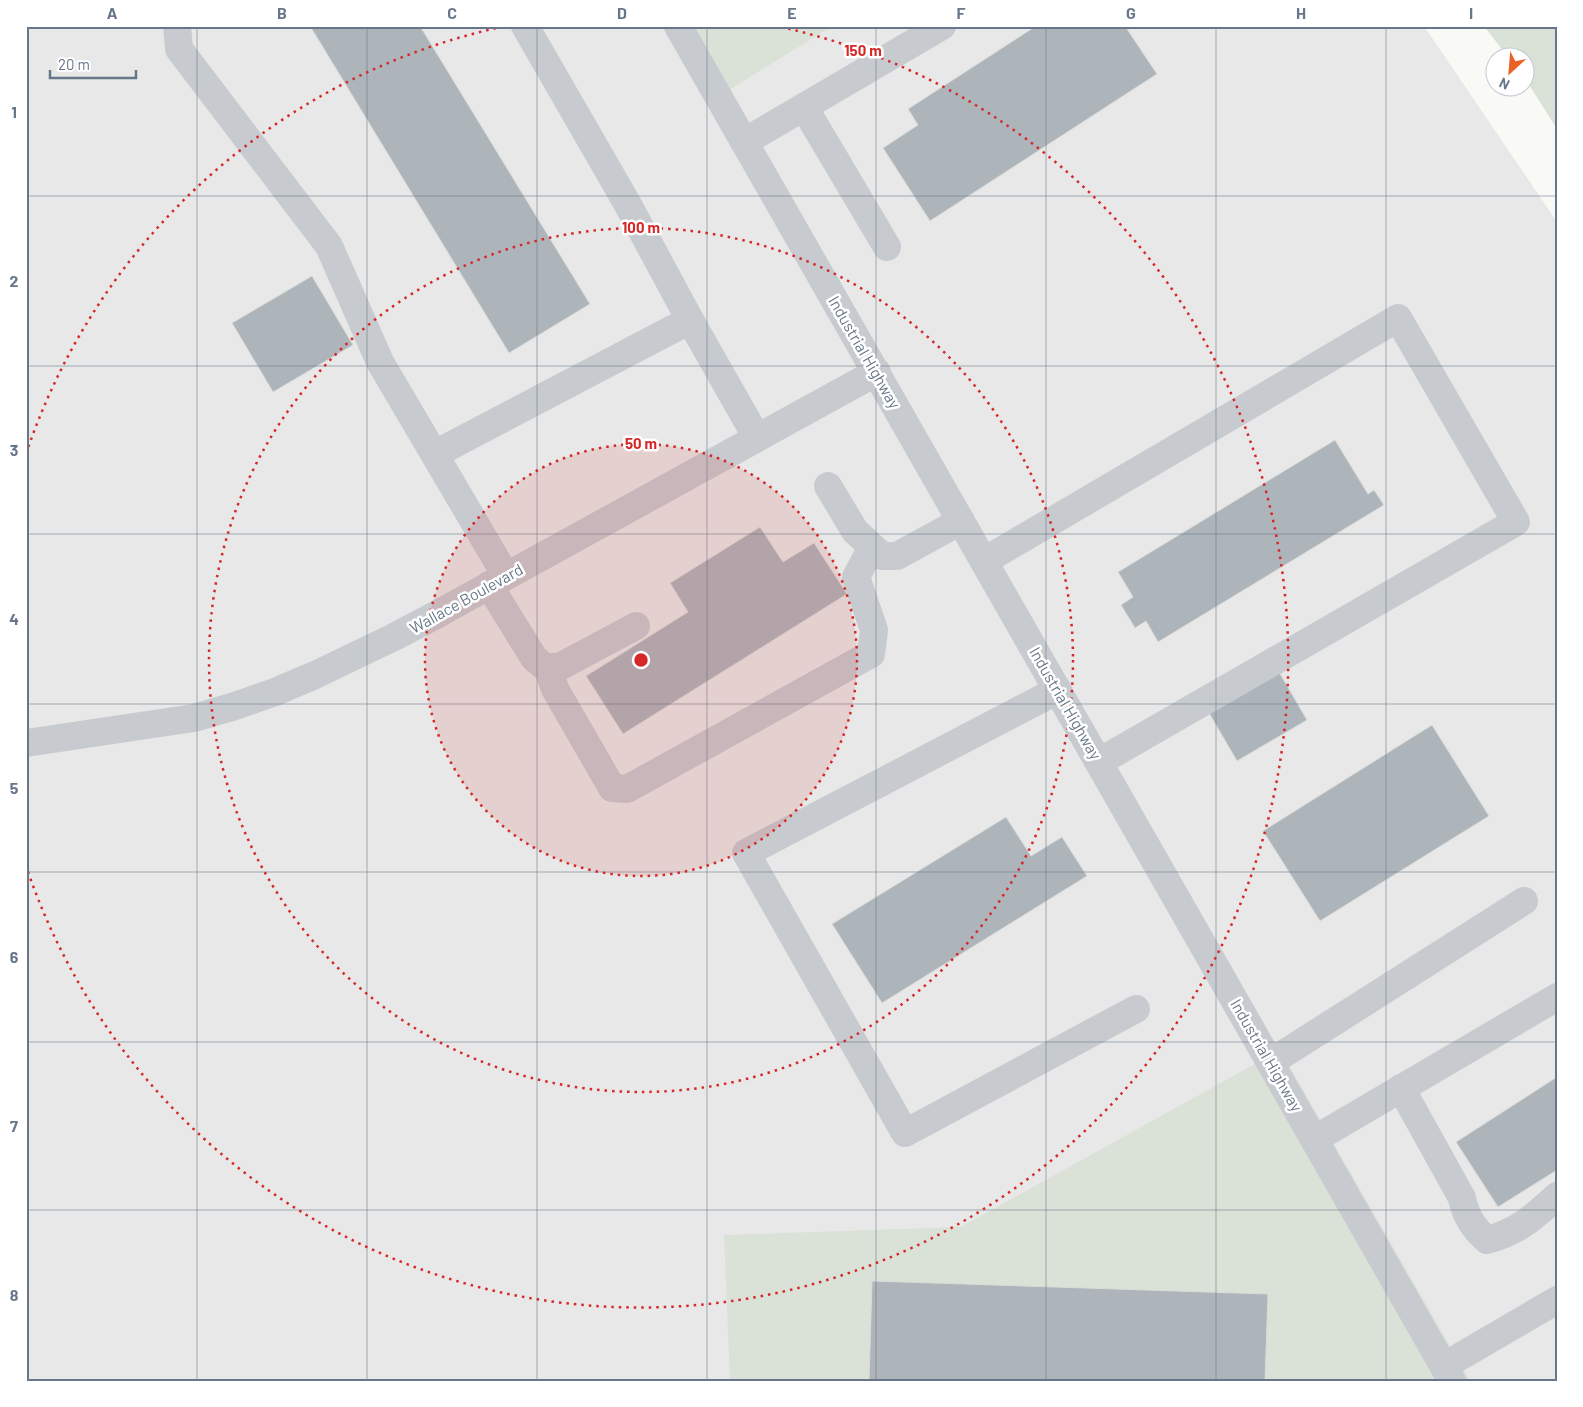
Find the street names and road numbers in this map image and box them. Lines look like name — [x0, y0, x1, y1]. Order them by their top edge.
street label: Industrial Highway — [825, 292, 905, 412]
street label: Wallace Boulevard — [406, 559, 526, 637]
street label: Industrial Highway — [1026, 643, 1106, 763]
street label: Industrial Highway — [1227, 995, 1307, 1115]

